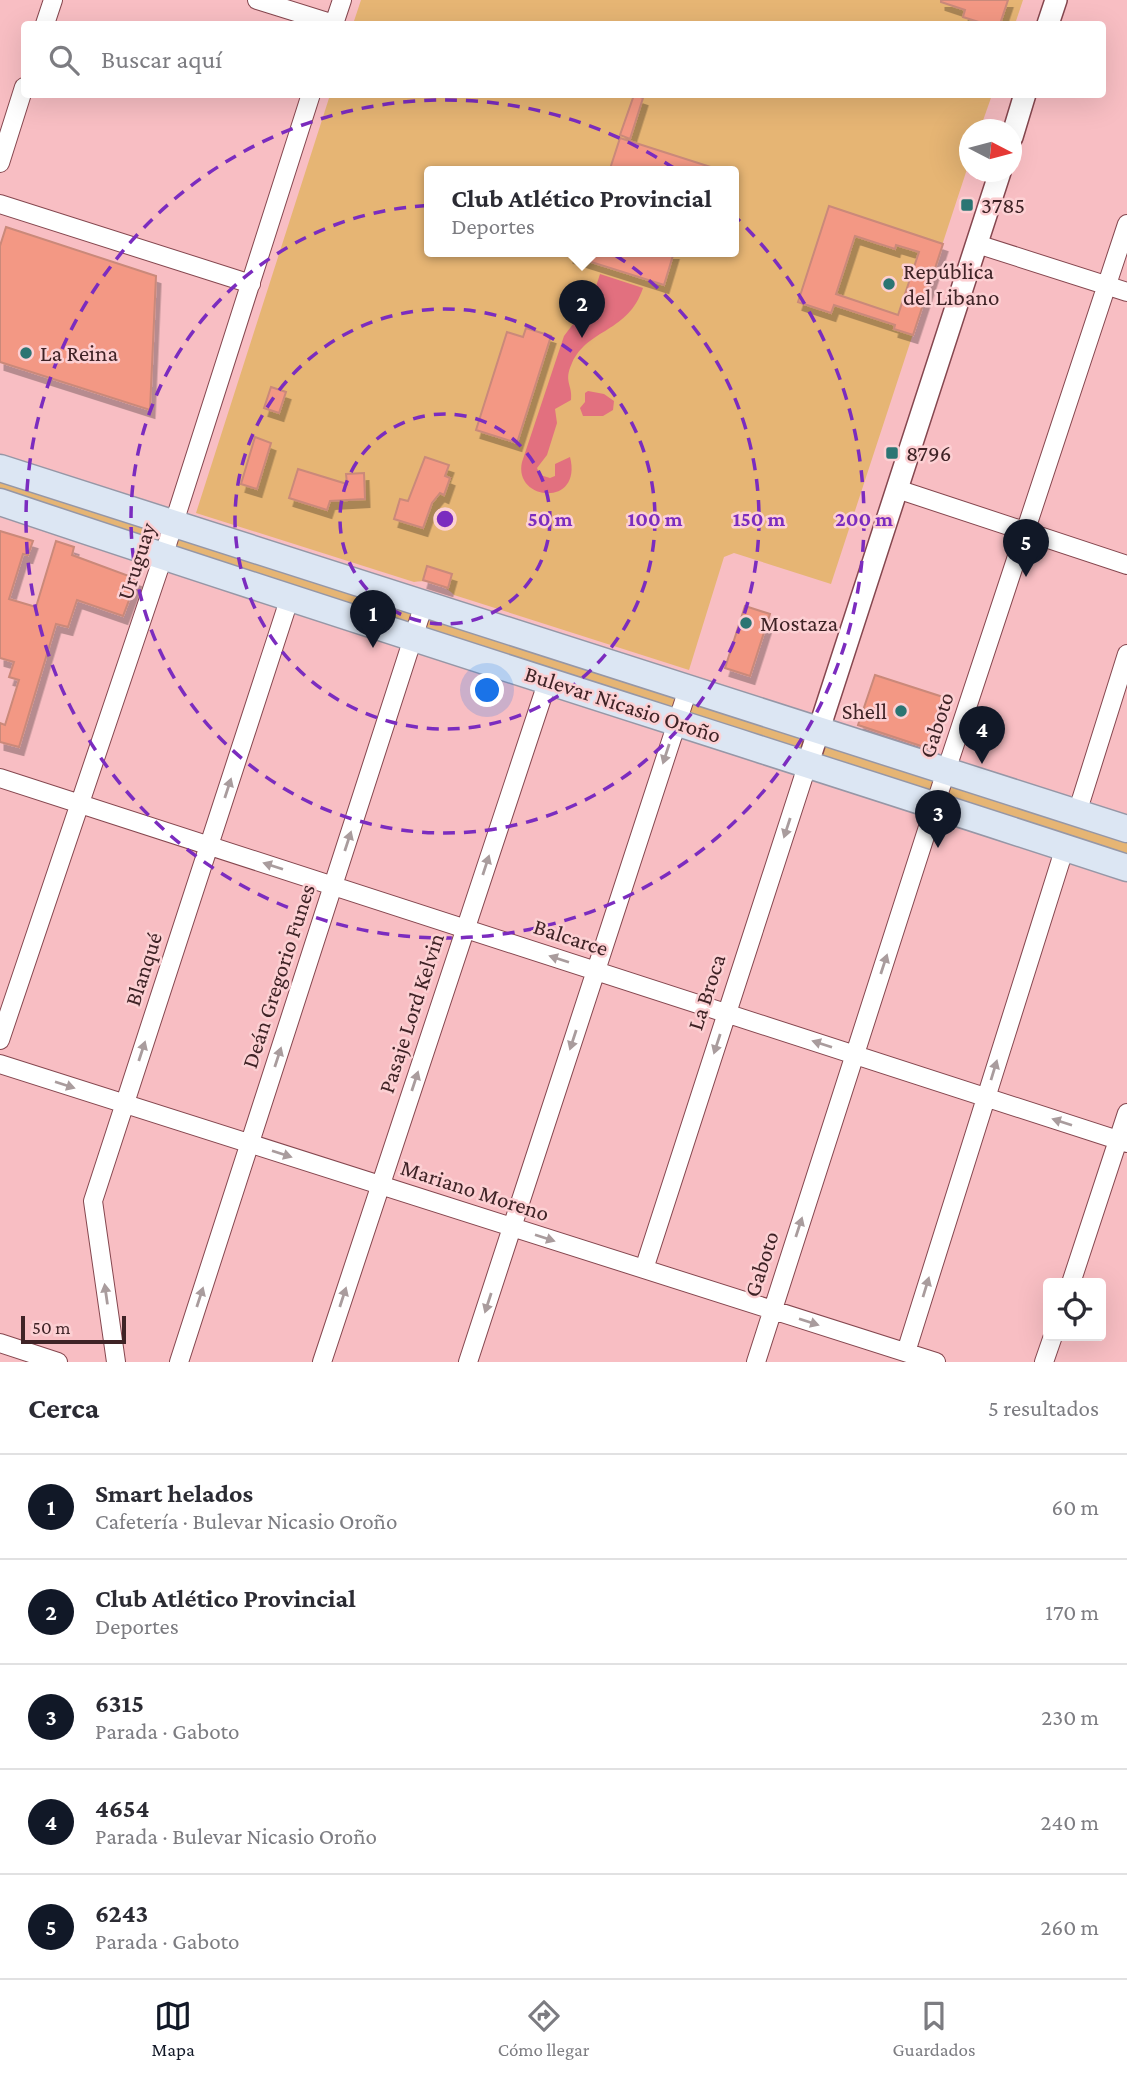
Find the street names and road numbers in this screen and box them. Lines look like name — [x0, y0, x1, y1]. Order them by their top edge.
street label: Uruguay — [111, 519, 161, 603]
street label: Bulevar Nicasio Oroño — [522, 660, 724, 748]
street label: Gaboto — [913, 689, 959, 761]
street label: Deán Gregorio Funes — [236, 881, 320, 1071]
street label: Balcarce — [531, 913, 611, 961]
street label: Blanqué — [119, 929, 167, 1009]
street label: Pasaje Lord Kelvin — [373, 930, 449, 1096]
street label: La Broca — [682, 950, 731, 1033]
street label: Mariano Moreno — [397, 1154, 553, 1226]
street label: Gaboto — [738, 1228, 784, 1300]

